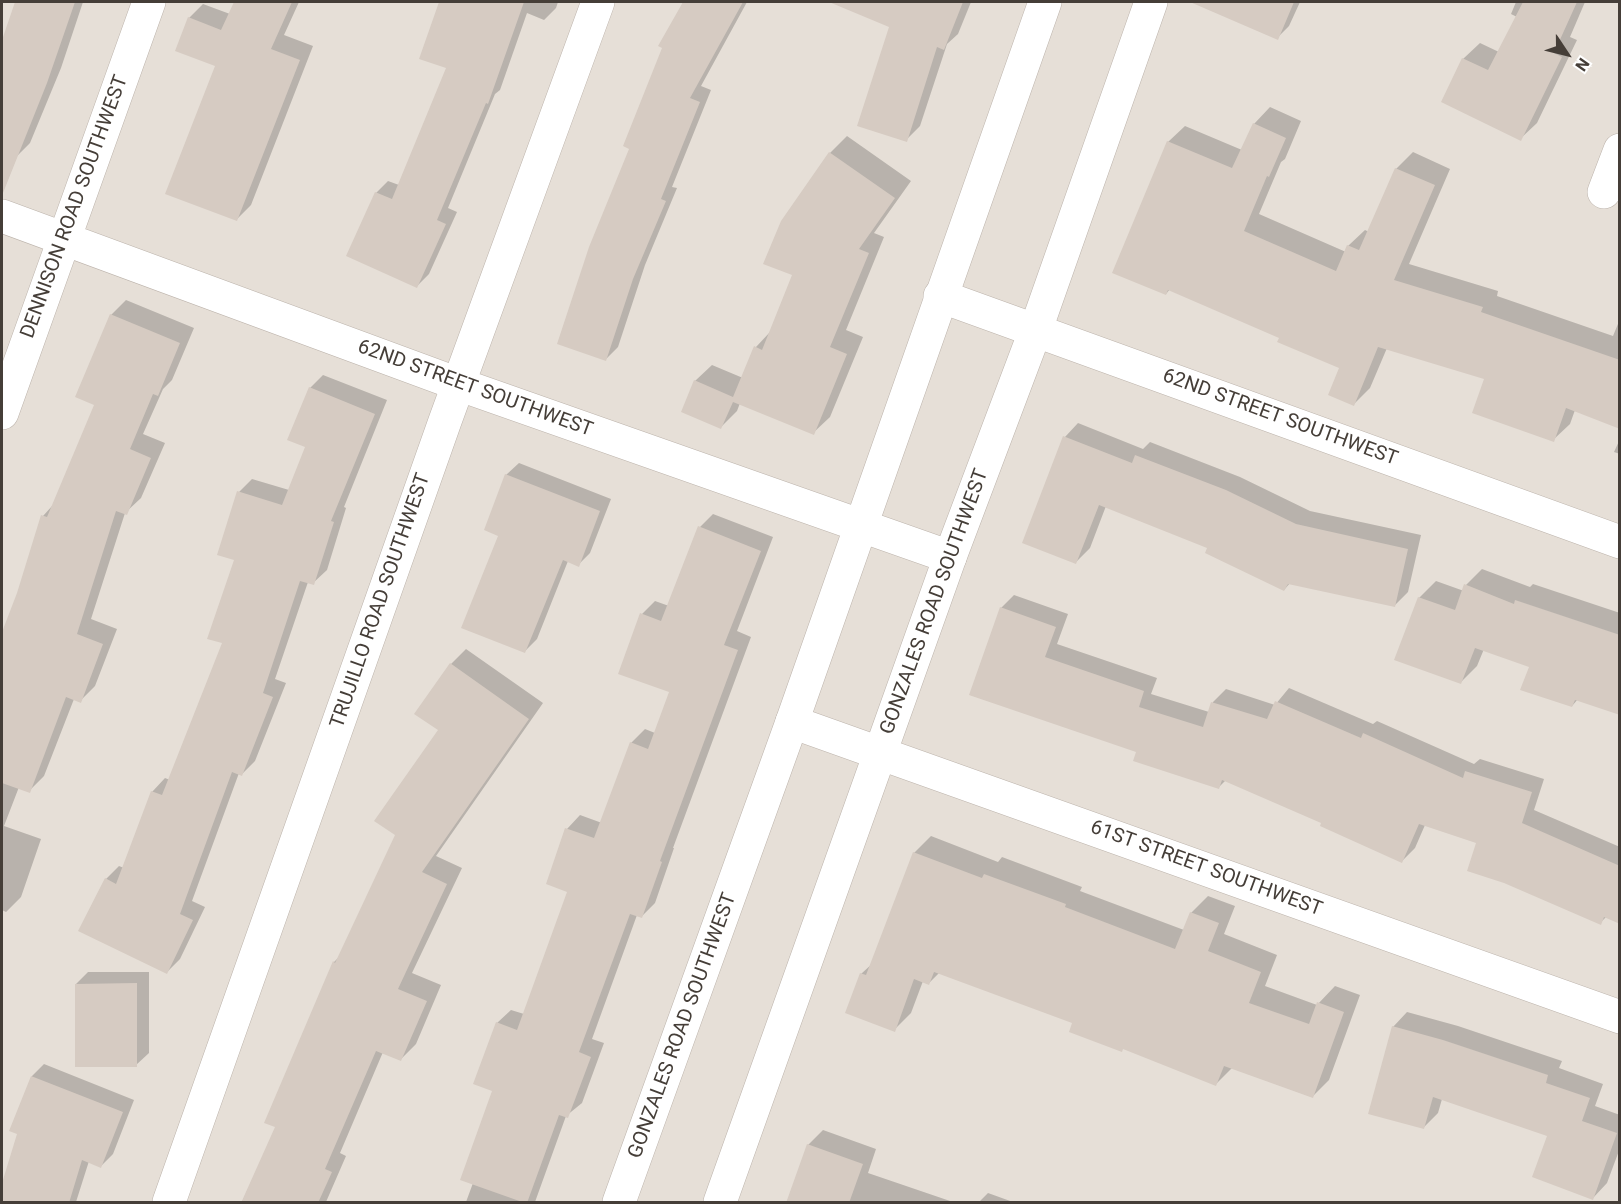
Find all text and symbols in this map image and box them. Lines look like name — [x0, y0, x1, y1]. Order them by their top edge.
north arrow — [1537, 24, 1597, 84]
text: N — [1571, 55, 1593, 75]
street label: DENNISON ROAD SOUTHWEST — [16, 72, 134, 342]
street label: 62ND STREET SOUTHWEST — [354, 335, 596, 443]
street label: 62ND STREET SOUTHWEST — [1159, 364, 1401, 472]
street label: GONZALES ROAD SOUTHWEST — [876, 466, 994, 738]
street label: TRUJILLO ROAD SOUTHWEST — [326, 470, 436, 732]
street label: 61ST STREET SOUTHWEST — [1087, 816, 1325, 922]
street label: GONZALES ROAD SOUTHWEST — [624, 890, 742, 1162]

